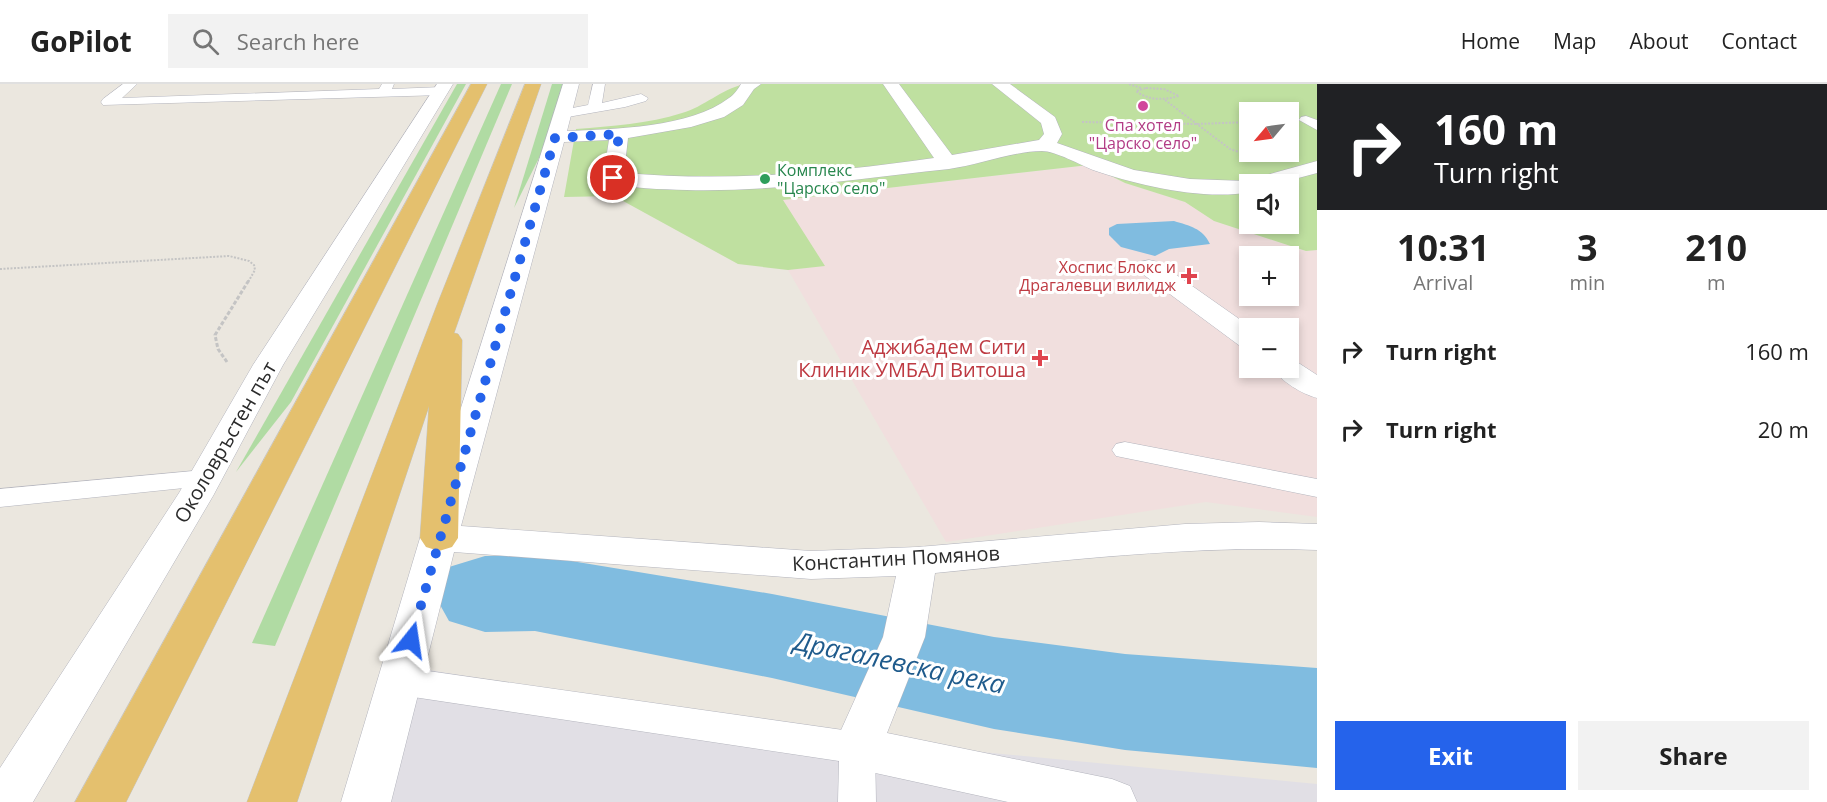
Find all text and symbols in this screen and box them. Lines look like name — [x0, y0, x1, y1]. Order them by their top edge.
search box — [168, 14, 588, 68]
text: GoPilot — [30, 22, 132, 60]
icon: search — [189, 25, 222, 58]
text: Search here — [237, 26, 359, 56]
text: Home — [1461, 27, 1520, 55]
text: Map — [1553, 27, 1596, 55]
text: About — [1629, 27, 1689, 55]
text: Contact — [1722, 27, 1797, 55]
marker: Спа хотел "Царско село" — [1136, 99, 1150, 113]
text: 160 m — [1434, 100, 1558, 157]
north arrow — [1239, 102, 1299, 162]
map controls — [1239, 102, 1299, 378]
icon: right — [1335, 108, 1413, 186]
place label: Спа хотел "Царско село" — [1089, 114, 1197, 154]
pin — [587, 152, 638, 203]
text: Turn right — [1434, 154, 1559, 191]
place label: Комплекс "Царско село" — [777, 159, 885, 199]
icon: arrive — [596, 161, 629, 194]
marker: Комплекс "Царско село" — [758, 172, 772, 186]
button: sound — [1239, 174, 1299, 234]
text: 10:31 — [1397, 223, 1490, 272]
text: 3 — [1577, 223, 1598, 272]
text: 210 — [1685, 223, 1747, 272]
button: + — [1239, 246, 1299, 306]
place label: Хоспис Блокс и Драгалевци вилидж — [1019, 256, 1176, 296]
marker: Хоспис Блокс и Драгалевци вилидж — [1180, 267, 1198, 285]
text: Arrival — [1413, 269, 1473, 296]
text: min — [1569, 269, 1605, 296]
text: m — [1707, 269, 1725, 296]
button: − — [1239, 318, 1299, 378]
place label: Аджибадем Сити Клиник УМБАЛ Витоша — [798, 333, 1026, 383]
icon: right — [1335, 335, 1368, 368]
text: Turn right — [1386, 336, 1497, 366]
text: 160 m — [1745, 336, 1809, 366]
marker: Аджибадем Сити Клиник УМБАЛ Витоша — [1031, 349, 1049, 367]
street label: Околовръстен път — [168, 356, 282, 528]
icon: right — [1335, 413, 1368, 446]
text: Turn right — [1386, 414, 1497, 444]
text: 20 m — [1758, 414, 1809, 444]
street label: Константин Помянов — [791, 539, 1001, 577]
position arrow — [379, 608, 443, 672]
water label: Драгалевска река — [789, 621, 1009, 702]
button: Exit — [1335, 721, 1566, 790]
button: Share — [1578, 721, 1809, 790]

